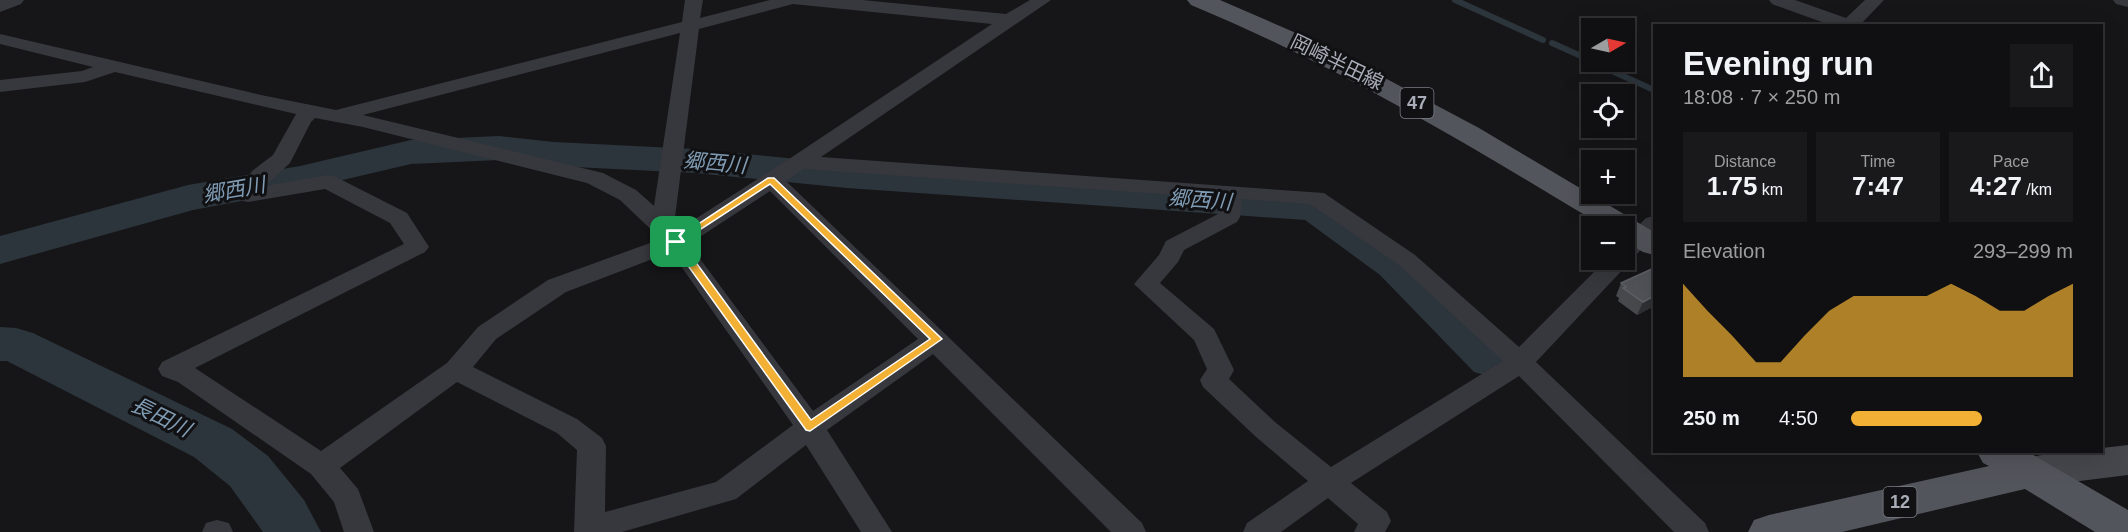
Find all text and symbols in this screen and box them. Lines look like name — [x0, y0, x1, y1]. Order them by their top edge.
north arrow — [1581, 18, 1635, 72]
map controls — [1581, 18, 1635, 270]
street label: 岡崎半田線 — [1287, 30, 1387, 94]
button: share — [2010, 44, 2073, 107]
text: Evening run — [1683, 45, 1874, 82]
button: locate — [1581, 84, 1635, 138]
text: 18:08 · 7 × 250 m — [1683, 86, 1840, 108]
road number: 47 — [1400, 88, 1434, 118]
water label: 郷西川 — [683, 148, 749, 177]
button: + — [1581, 150, 1635, 204]
text: Distance — [1714, 153, 1776, 170]
text: Time — [1861, 153, 1895, 170]
text: Pace — [1993, 153, 2029, 170]
text: 1.75 — [1707, 171, 1757, 201]
text: 7:47 — [1852, 171, 1904, 201]
text: 4:27 — [1970, 171, 2022, 201]
water label: 郷西川 — [201, 172, 269, 206]
text: km — [1757, 181, 1783, 198]
text: /km — [2022, 181, 2052, 198]
water label: 郷西川 — [1168, 186, 1234, 213]
pin — [650, 216, 701, 267]
button: − — [1581, 216, 1635, 270]
icon: arrive — [659, 225, 692, 258]
text: Elevation — [1683, 240, 1765, 262]
text: 293–299 m — [1973, 240, 2073, 262]
water label: 長田川 — [128, 392, 196, 442]
text: 250 m — [1683, 407, 1740, 429]
text: 4:50 — [1779, 407, 1818, 429]
road number: 12 — [1884, 487, 1916, 517]

